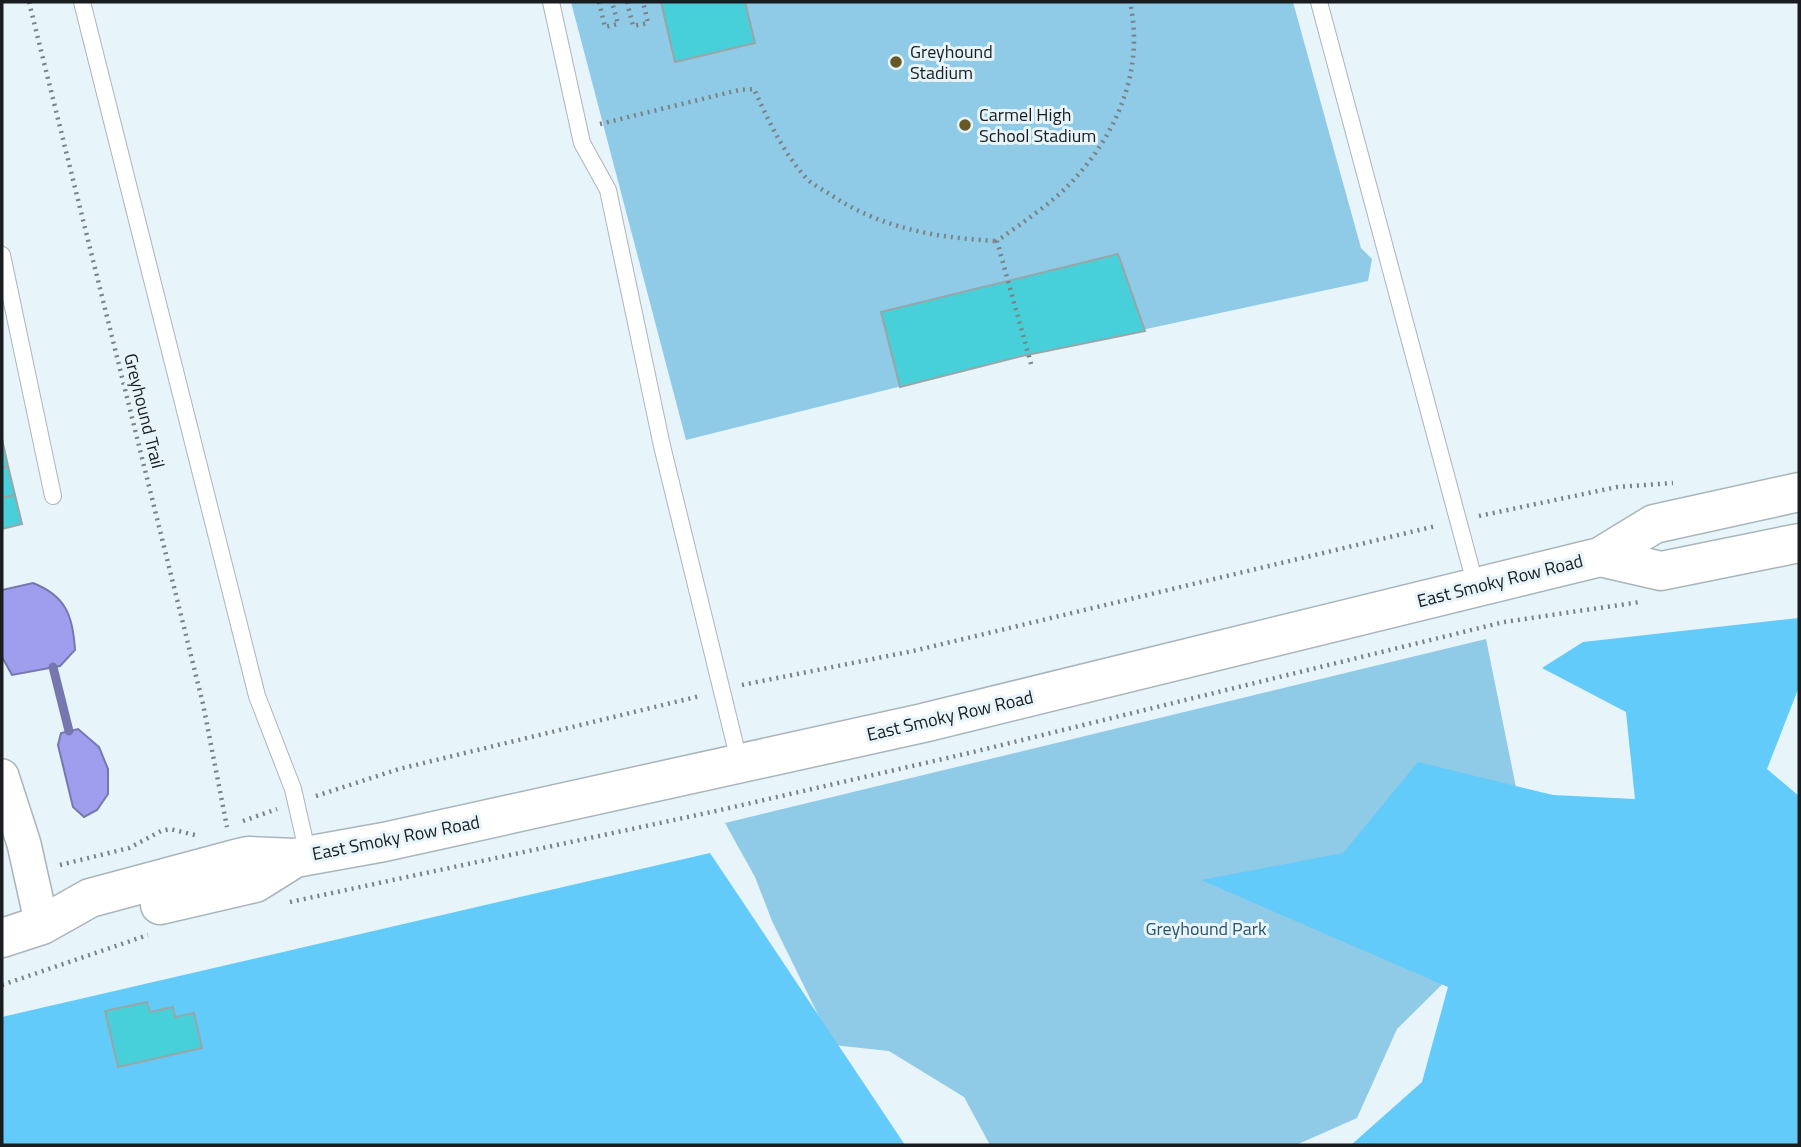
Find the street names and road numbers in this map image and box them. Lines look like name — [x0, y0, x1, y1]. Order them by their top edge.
street label: Greyhound Trail — [117, 350, 172, 471]
street label: East Smoky Row Road — [1414, 547, 1586, 614]
street label: East Smoky Row Road — [864, 683, 1036, 748]
street label: East Smoky Row Road — [310, 808, 482, 867]

